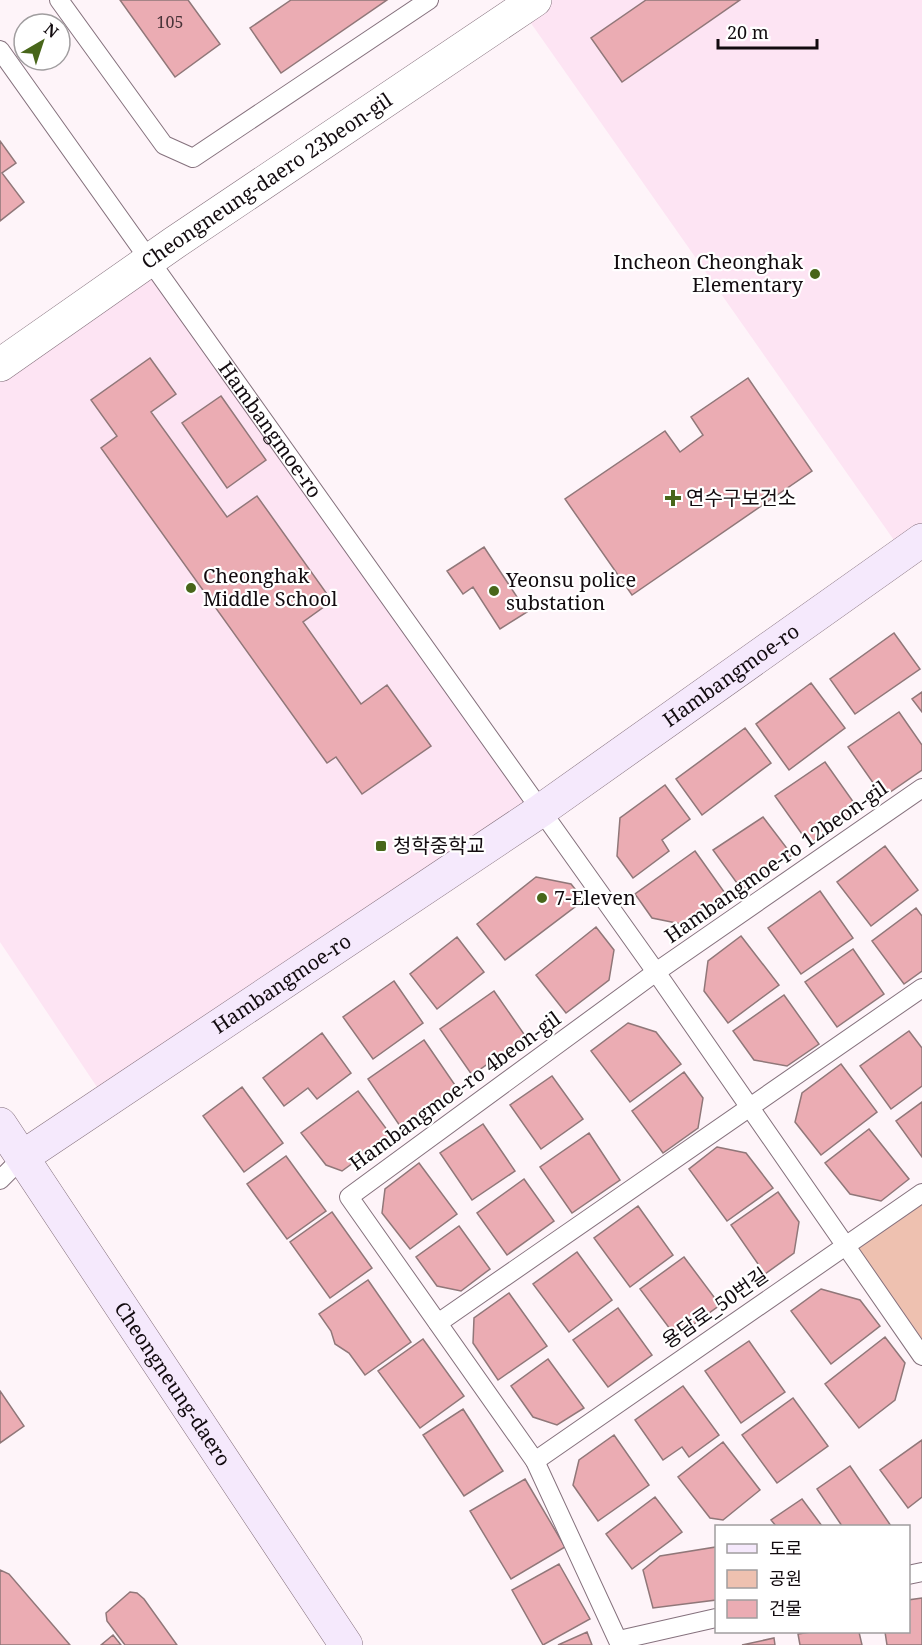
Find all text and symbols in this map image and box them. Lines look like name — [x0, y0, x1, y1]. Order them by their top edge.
house number: 105 — [157, 11, 183, 33]
north arrow — [12, 12, 72, 72]
scale bar — [718, 12, 817, 50]
text: N — [40, 18, 64, 43]
text: 20 m — [727, 20, 769, 44]
street label: Cheongneung-daero 23beon-gil — [136, 86, 397, 275]
place label: Incheon Cheonghak Elementary — [613, 248, 804, 298]
marker: Incheon Cheonghak Elementary — [808, 267, 822, 281]
street label: Hambangmoe-ro — [213, 356, 328, 503]
place label: 연수구보건소 — [686, 484, 796, 511]
marker: 연수구보건소 — [664, 489, 682, 507]
place label: Cheonghak Middle School — [203, 562, 338, 612]
place label: Yeonsu police substation — [505, 566, 636, 616]
marker: Cheonghak Middle School — [184, 581, 198, 595]
marker: Yeonsu police substation — [487, 584, 501, 598]
street label: Hambangmoe-ro — [657, 617, 805, 733]
street label: Hambangmoe-ro 12beon-gil — [659, 774, 892, 949]
place label: 청학중학교 — [393, 832, 485, 859]
marker: 청학중학교 — [374, 839, 388, 853]
place label: 7-Eleven — [554, 884, 636, 911]
marker: 7-Eleven — [535, 891, 549, 905]
street label: Hambangmoe-ro — [207, 927, 356, 1039]
street label: Hambangmoe-ro 4beon-gil — [344, 1005, 566, 1176]
street label: 용담로_50번길 — [656, 1261, 773, 1354]
street label: Cheongneung-daero — [109, 1296, 237, 1471]
legend — [715, 1525, 910, 1633]
text: 도로 — [769, 1536, 802, 1560]
text: 공원 — [769, 1566, 802, 1590]
text: 건물 — [769, 1596, 802, 1620]

